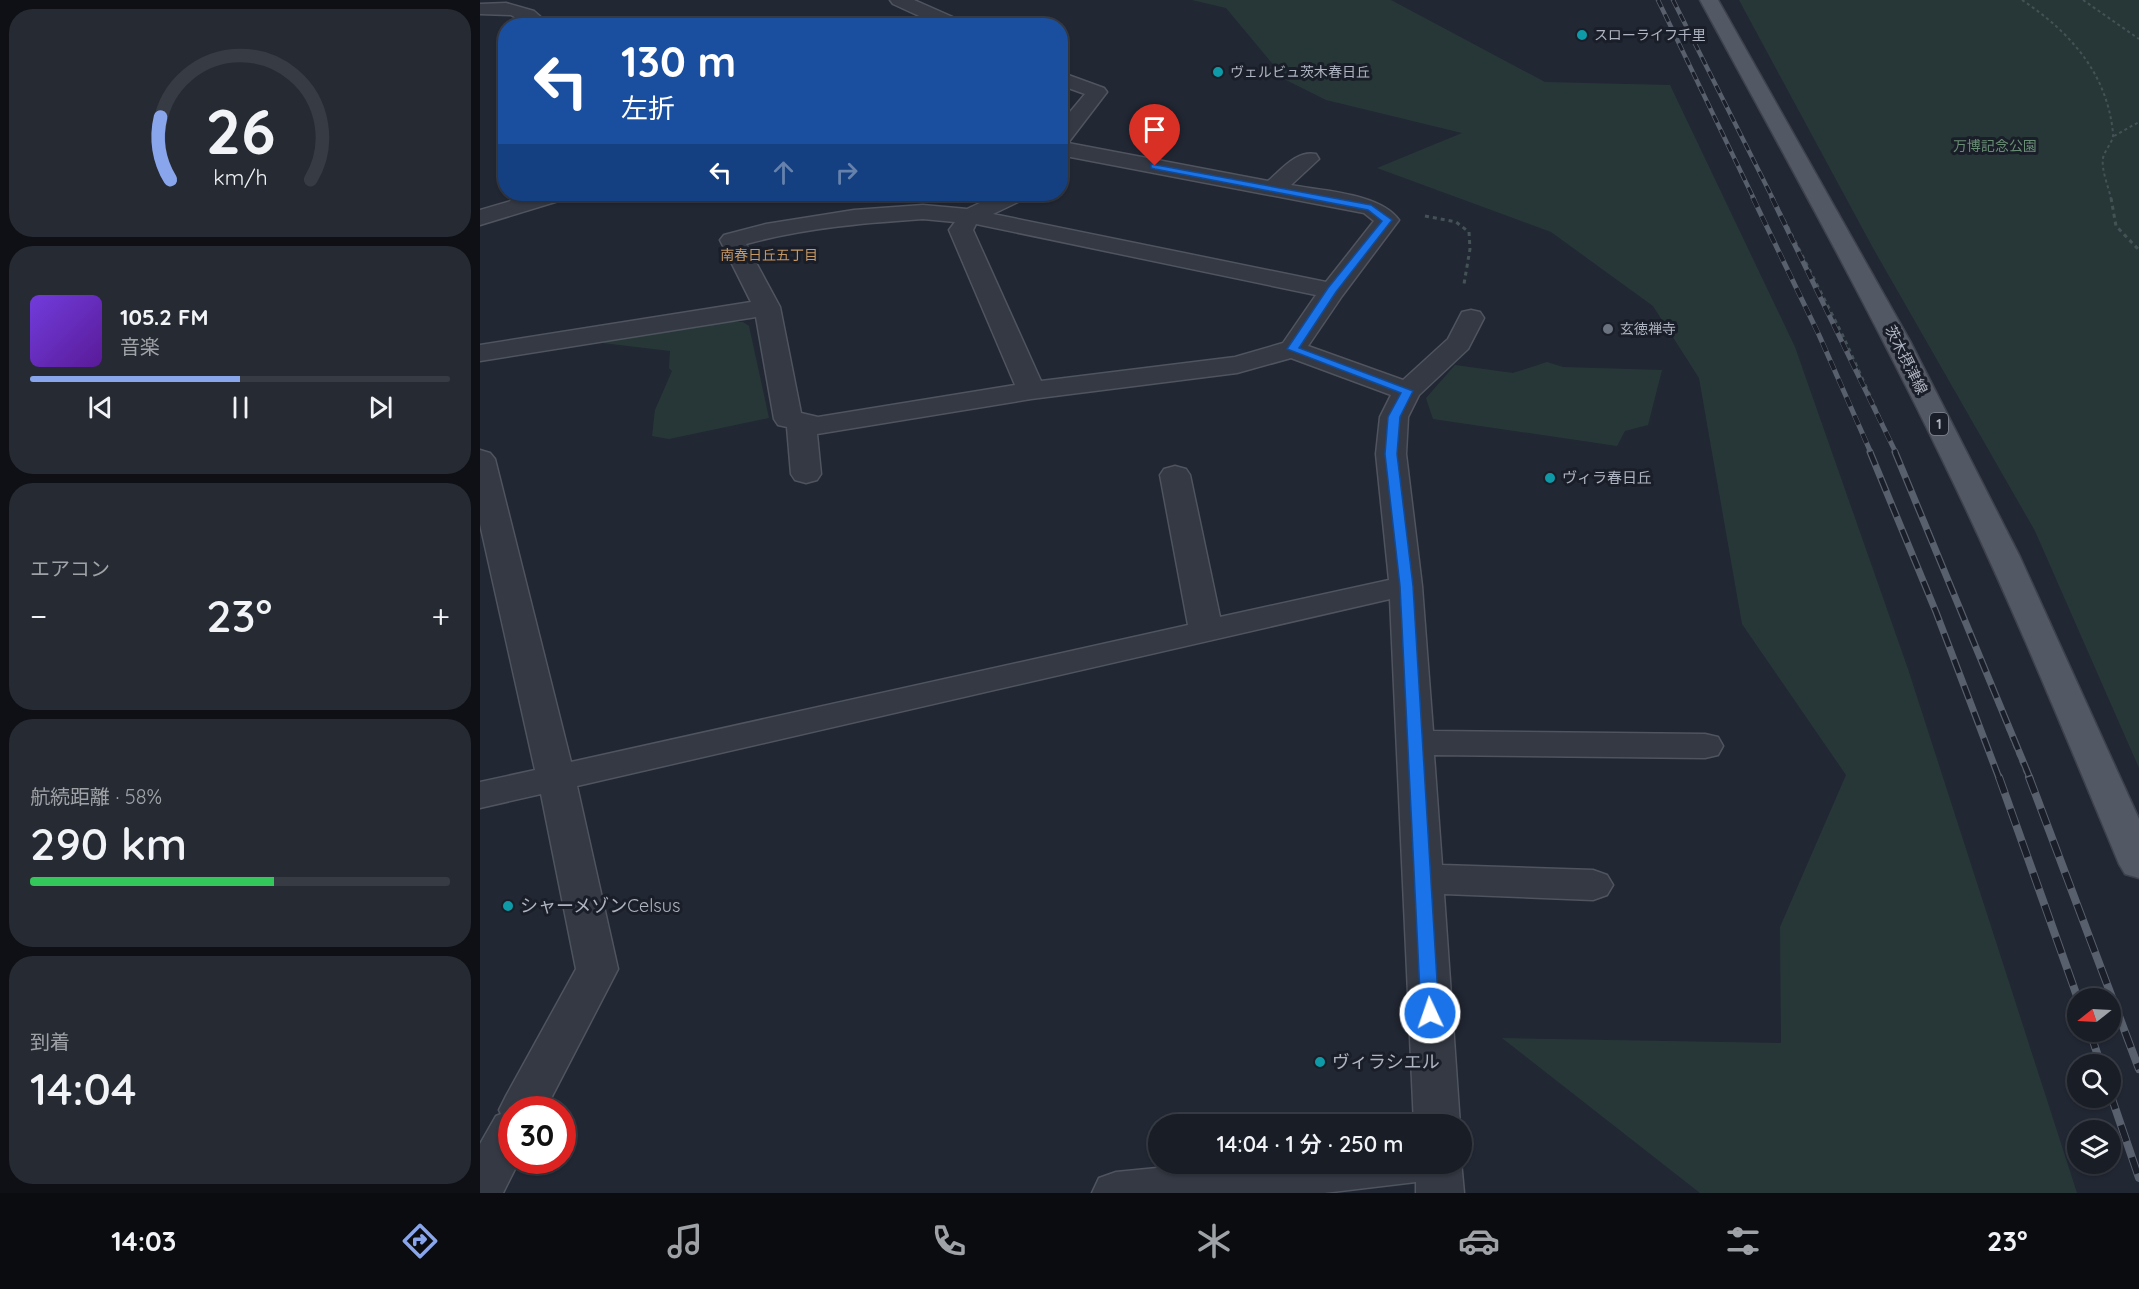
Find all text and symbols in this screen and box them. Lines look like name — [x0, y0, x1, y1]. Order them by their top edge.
place label: スローライフ千里 — [1594, 26, 1706, 44]
marker: スローライフ千里 — [1575, 28, 1589, 42]
text: 130 m — [621, 35, 736, 88]
icon: left — [522, 42, 600, 120]
place label: ヴェルビュ茨木春日丘 — [1230, 63, 1370, 81]
marker: ヴェルビュ茨木春日丘 — [1211, 65, 1225, 79]
text: 左折 — [621, 91, 675, 125]
text: 26 — [205, 92, 275, 170]
pin — [1129, 104, 1180, 166]
icon: arrive — [1138, 113, 1171, 146]
park label: 万博記念公園 — [1953, 137, 2037, 155]
icon: left — [704, 156, 737, 189]
icon: ahead — [767, 156, 800, 189]
icon: right — [830, 156, 863, 189]
text: km/h — [213, 164, 267, 190]
district label: 南春日丘五丁目 — [720, 246, 818, 264]
text: 105.2 FM — [120, 303, 208, 331]
place label: 玄徳禅寺 — [1620, 320, 1676, 338]
marker: 玄徳禅寺 — [1601, 322, 1615, 336]
street label: 茨木摂津線 — [1881, 322, 1932, 398]
text: 音楽 — [120, 334, 160, 359]
icon: previous — [84, 391, 117, 424]
icon: pause — [224, 391, 257, 424]
icon: next — [364, 391, 397, 424]
road number: 1 — [1930, 413, 1948, 435]
place label: ヴィラ春日丘 — [1562, 468, 1652, 487]
marker: ヴィラ春日丘 — [1543, 471, 1557, 485]
text: エアコン — [30, 556, 110, 581]
text: 23° — [206, 587, 272, 643]
text: − — [30, 595, 47, 636]
text: + — [431, 595, 450, 636]
text: 航続距離 · 58% — [30, 784, 162, 809]
text: 290 km — [30, 815, 187, 871]
place label: シャーメゾンCelsus — [520, 894, 680, 917]
marker: シャーメゾンCelsus — [501, 899, 515, 913]
position arrow — [1398, 981, 1462, 1045]
north arrow — [2067, 988, 2121, 1042]
map controls — [2067, 988, 2121, 1174]
text: 到着 — [30, 1029, 70, 1054]
place label: ヴィラシエル — [1332, 1050, 1440, 1073]
button: search — [2067, 1054, 2121, 1108]
marker: ヴィラシエル — [1313, 1055, 1327, 1069]
text: 14:04 — [30, 1060, 136, 1116]
speed limit sign: 30 — [498, 1096, 576, 1174]
button: layers — [2067, 1120, 2121, 1174]
text: 14:04 · 1 分 · 250 m — [1216, 1130, 1404, 1158]
icon: directions — [399, 1220, 441, 1262]
icon: music — [664, 1220, 706, 1262]
icon: phone — [928, 1220, 970, 1262]
icon: climate — [1193, 1220, 1235, 1262]
icon: car — [1458, 1220, 1500, 1262]
icon: filters — [1722, 1220, 1764, 1262]
text: 14:03 — [111, 1224, 176, 1258]
text: 23° — [1987, 1224, 2028, 1258]

